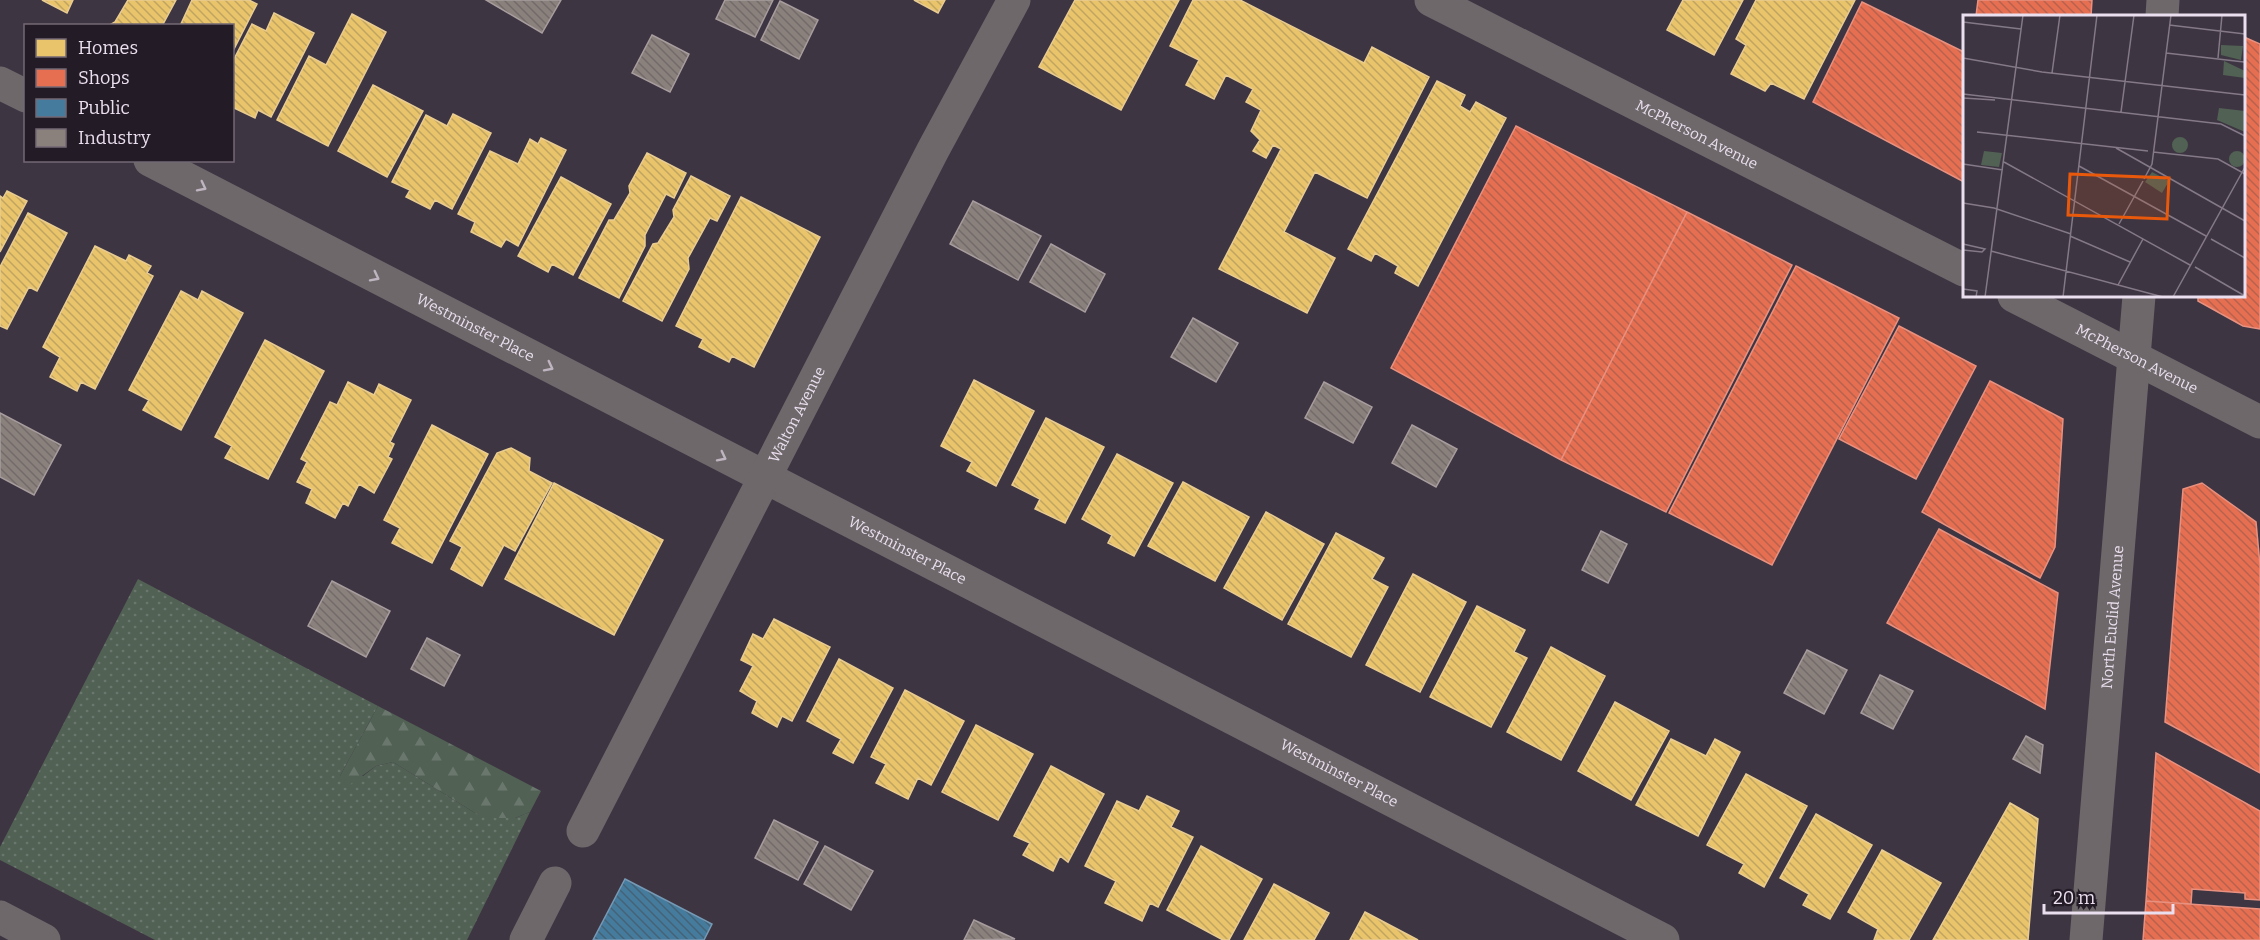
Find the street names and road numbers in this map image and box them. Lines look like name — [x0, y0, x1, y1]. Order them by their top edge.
street label: McPherson Avenue — [1633, 96, 1761, 173]
street label: Westminster Place — [413, 290, 537, 366]
street label: McPherson Avenue — [2073, 320, 2201, 398]
street label: Walton Avenue — [765, 364, 829, 466]
street label: Westminster Place — [845, 513, 969, 588]
street label: North Euclid Avenue — [2098, 545, 2127, 690]
street label: Westminster Place — [1277, 735, 1401, 811]

